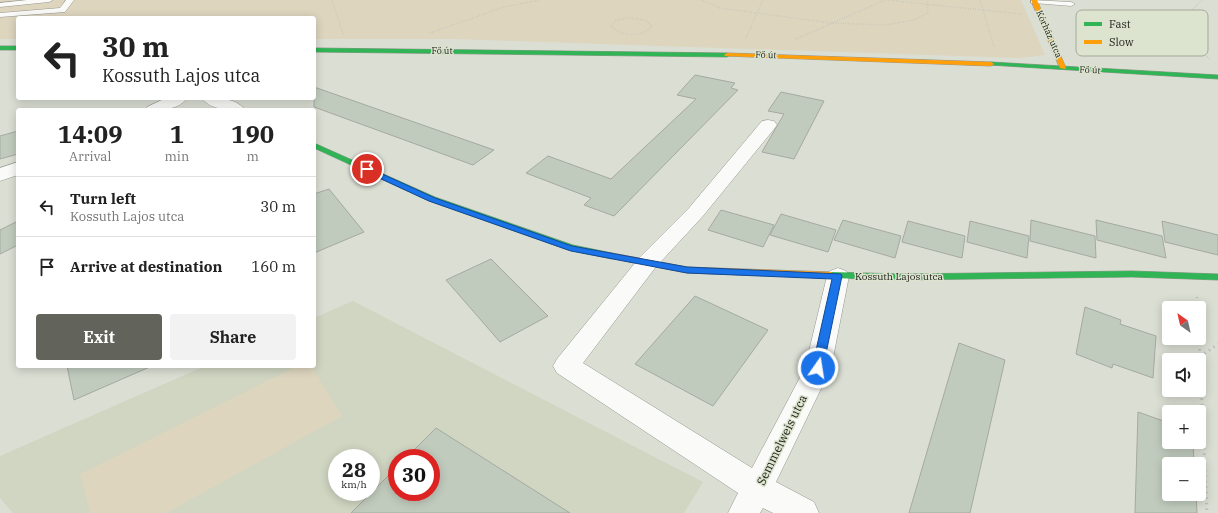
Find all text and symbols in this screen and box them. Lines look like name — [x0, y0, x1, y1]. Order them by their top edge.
street label: Kórház utca — [1034, 8, 1065, 59]
legend — [1076, 10, 1208, 56]
text: Fast — [1109, 17, 1131, 31]
text: 30 m — [102, 28, 169, 65]
icon: left — [36, 32, 88, 84]
text: Slow — [1109, 35, 1134, 49]
street label: Fő út — [431, 45, 453, 56]
street label: Fő út — [755, 49, 777, 60]
street label: Fő út — [1079, 63, 1101, 76]
text: Kossuth Lajos utca — [102, 64, 260, 87]
text: 14:09 — [58, 118, 123, 150]
text: 1 — [170, 118, 184, 150]
text: 190 — [231, 118, 274, 150]
text: Arrival — [69, 148, 111, 165]
text: min — [164, 148, 189, 165]
text: m — [246, 148, 259, 165]
pin — [350, 152, 384, 186]
icon: arrive — [356, 158, 378, 180]
text: Turn left — [70, 189, 136, 208]
icon: left — [36, 196, 58, 218]
text: 30 m — [260, 197, 296, 216]
text: Kossuth Lajos utca — [70, 208, 184, 225]
icon: arrive — [36, 256, 58, 278]
text: Arrive at destination — [70, 257, 222, 276]
text: 160 m — [251, 257, 296, 276]
street label: Kossuth Lajos utca — [855, 270, 944, 283]
north arrow — [1162, 301, 1206, 345]
map controls — [1162, 301, 1206, 501]
button: Exit — [36, 314, 162, 360]
button: Share — [170, 314, 296, 360]
position arrow — [797, 347, 839, 389]
button: sound — [1162, 353, 1206, 397]
street label: Semmelweis utca — [753, 392, 810, 487]
button: + — [1162, 405, 1206, 449]
speed limit sign: 30 — [388, 449, 440, 501]
text: 28 — [342, 456, 366, 483]
button: − — [1162, 457, 1206, 501]
text: km/h — [341, 478, 367, 491]

